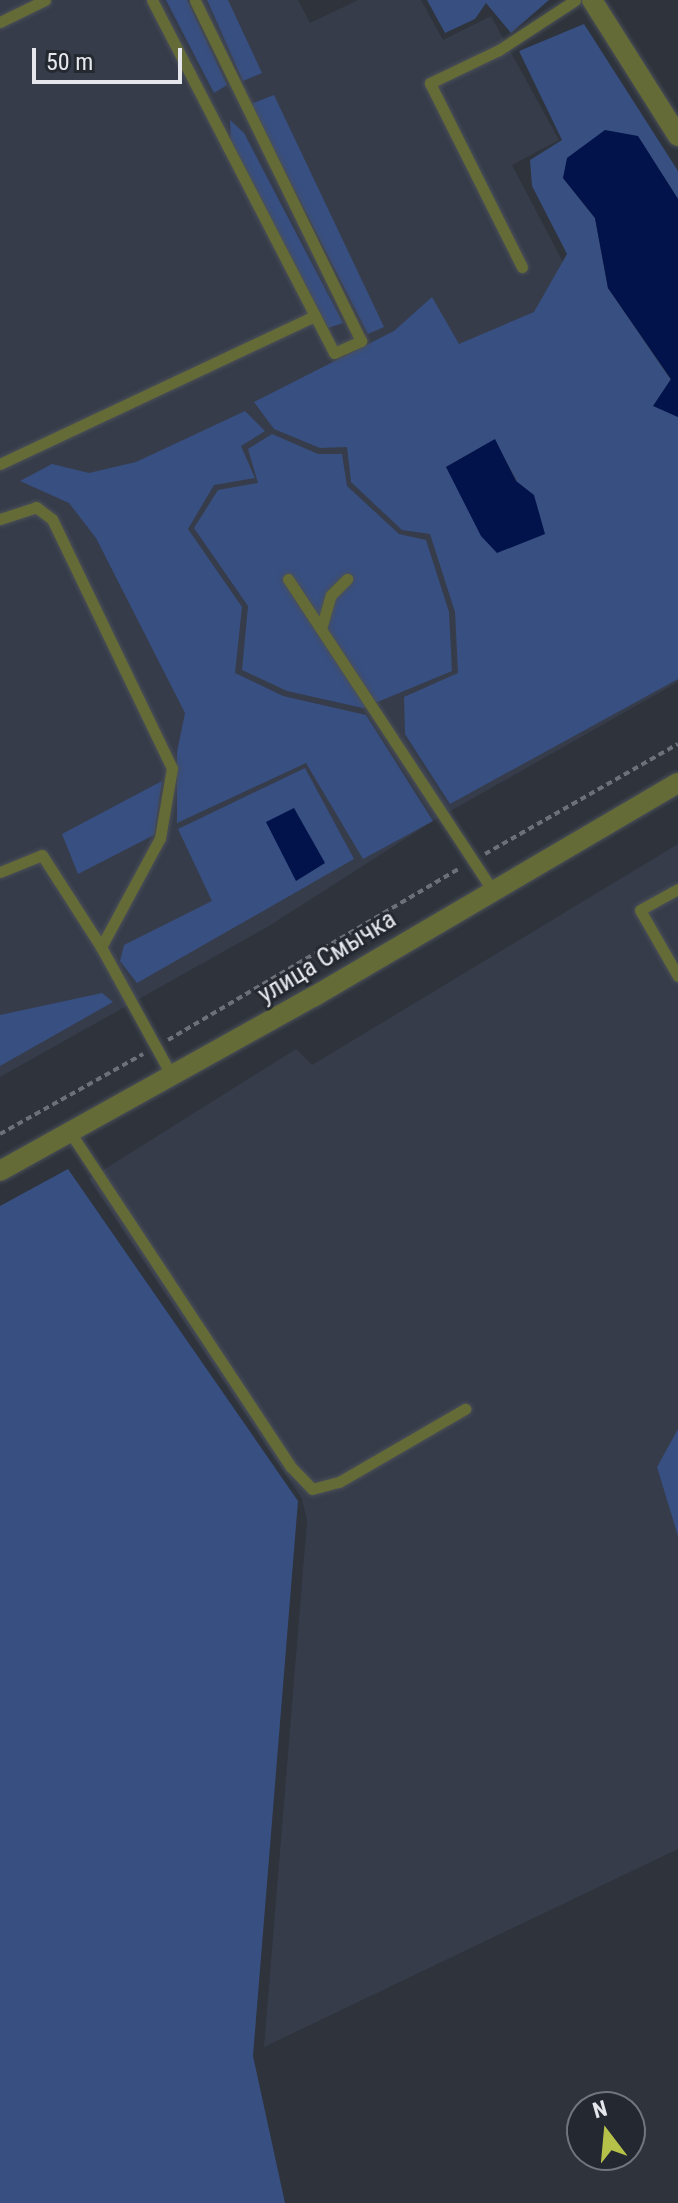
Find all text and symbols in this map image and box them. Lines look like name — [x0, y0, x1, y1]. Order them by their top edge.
scale bar — [36, 32, 186, 82]
text: 50 m — [46, 48, 93, 76]
street label: улица Смычка — [252, 904, 402, 1010]
north arrow — [566, 2091, 646, 2171]
text: N — [590, 2095, 610, 2123]

